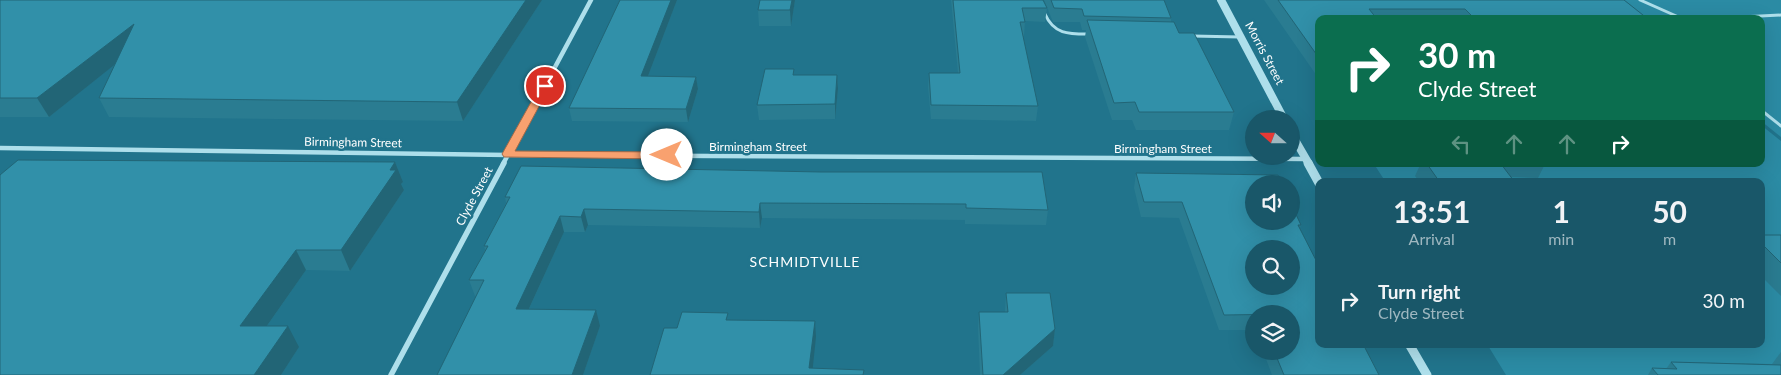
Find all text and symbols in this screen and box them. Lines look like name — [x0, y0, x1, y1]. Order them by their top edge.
street label: Morris Street — [1242, 19, 1288, 88]
text: 30 m — [1418, 33, 1496, 75]
icon: right — [1335, 35, 1400, 100]
pin — [524, 65, 566, 107]
icon: arrive — [531, 72, 559, 100]
text: Clyde Street — [1418, 75, 1536, 102]
north arrow — [1245, 110, 1300, 165]
map controls — [1245, 110, 1300, 360]
position arrow — [640, 128, 692, 180]
icon: left — [1447, 130, 1475, 158]
icon: ahead — [1500, 130, 1528, 158]
icon: ahead — [1553, 130, 1581, 158]
icon: right — [1606, 130, 1634, 158]
street label: Birmingham Street — [304, 134, 403, 150]
street label: Birmingham Street — [709, 139, 808, 154]
street label: Birmingham Street — [1114, 141, 1213, 156]
street label: Clyde Street — [452, 163, 496, 228]
button: sound — [1245, 175, 1300, 230]
text: 13:51 — [1393, 193, 1470, 229]
text: 1 — [1553, 193, 1570, 229]
text: 50 — [1652, 193, 1687, 229]
text: Arrival — [1409, 229, 1455, 248]
text: min — [1548, 229, 1574, 248]
text: m — [1663, 229, 1676, 248]
button: search — [1245, 240, 1300, 295]
district label: SCHMIDTVILLE — [750, 253, 860, 270]
text: Turn right — [1378, 280, 1460, 303]
icon: right — [1335, 287, 1363, 315]
text: 30 m — [1702, 289, 1745, 312]
text: Clyde Street — [1378, 303, 1464, 322]
button: layers — [1245, 305, 1300, 360]

